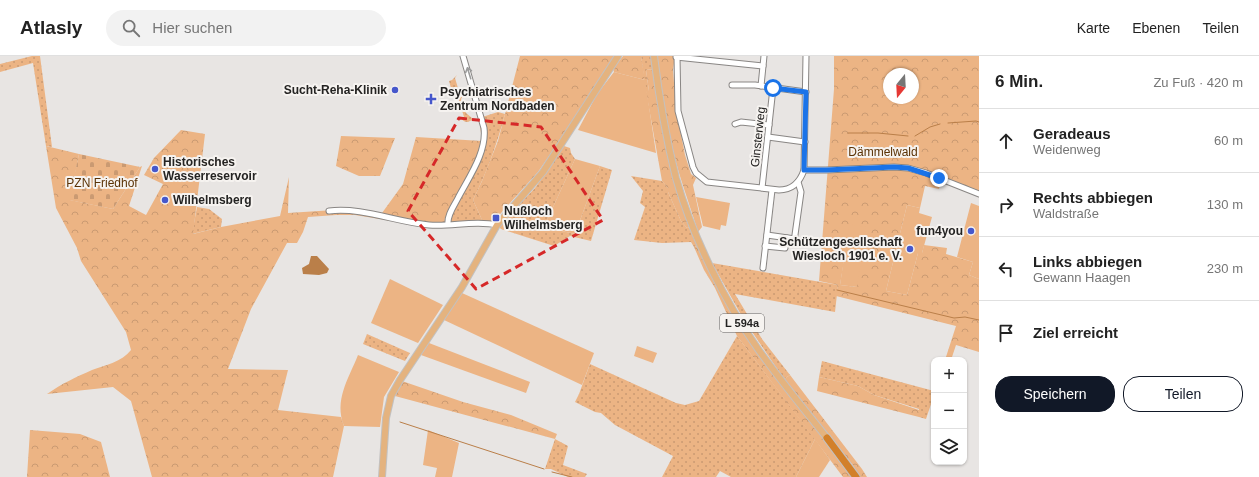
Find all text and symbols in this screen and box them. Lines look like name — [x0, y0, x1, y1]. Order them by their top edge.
search box — [106, 10, 386, 46]
text: Atlasly — [20, 17, 82, 38]
icon: search — [120, 17, 142, 39]
text: Hier suchen — [152, 19, 232, 36]
text: Karte — [1077, 20, 1110, 36]
text: Ebenen — [1132, 20, 1180, 36]
text: Teilen — [1202, 20, 1239, 36]
one-way arrow — [465, 67, 472, 80]
north arrow — [883, 68, 919, 104]
text: 6 Min. — [995, 72, 1043, 91]
text: Zu Fuß · 420 m — [1153, 75, 1243, 90]
route start — [764, 79, 782, 97]
place label: Sucht-Reha-Klinik — [284, 83, 387, 97]
marker: Sucht-Reha-Klinik — [390, 85, 400, 95]
place label: Psychiatrisches Zentrum Nordbaden — [440, 85, 555, 113]
marker: Psychiatrisches Zentrum Nordbaden — [425, 93, 437, 105]
street label: Ginsterweg — [748, 106, 768, 168]
text: Geradeaus — [1033, 125, 1111, 142]
icon: ahead — [995, 130, 1017, 152]
text: 60 m — [1214, 133, 1243, 148]
text: Weidenweg — [1033, 142, 1101, 157]
park label: Dämmelwald — [848, 145, 918, 159]
place label: Historisches Wasserreservoir — [163, 155, 257, 183]
marker: Historisches Wasserreservoir — [150, 164, 160, 174]
route end — [930, 169, 948, 187]
park label: PZN Friedhof — [66, 176, 138, 190]
text: Rechts abbiegen — [1033, 189, 1153, 206]
place label: Wilhelmsberg — [173, 193, 252, 207]
icon: right — [995, 194, 1017, 216]
marker: Wilhelmsberg — [160, 195, 170, 205]
text: 130 m — [1207, 197, 1243, 212]
place label: Nußloch Wilhelmsberg — [504, 204, 583, 232]
text: Waldstraße — [1033, 206, 1099, 221]
marker: Nußloch Wilhelmsberg — [491, 213, 501, 223]
place label: fun4you — [916, 224, 963, 238]
marker: fun4you — [966, 226, 976, 236]
place label: Schützengesellschaft Wiesloch 1901 e. V. — [779, 235, 902, 263]
marker: Schützengesellschaft Wiesloch 1901 e. V. — [905, 244, 915, 254]
text: Links abbiegen — [1033, 253, 1142, 270]
icon: left — [995, 258, 1017, 280]
text: 230 m — [1207, 261, 1243, 276]
text: Gewann Haagen — [1033, 270, 1131, 285]
road number: L 594a — [720, 314, 764, 332]
icon: arrive — [995, 322, 1017, 344]
text: Ziel erreicht — [1033, 324, 1118, 341]
map controls — [931, 357, 967, 465]
button: + — [931, 357, 967, 393]
button: Speichern — [995, 376, 1115, 412]
button: Teilen — [1123, 376, 1243, 412]
button: − — [931, 393, 967, 429]
button: layers — [931, 429, 967, 465]

